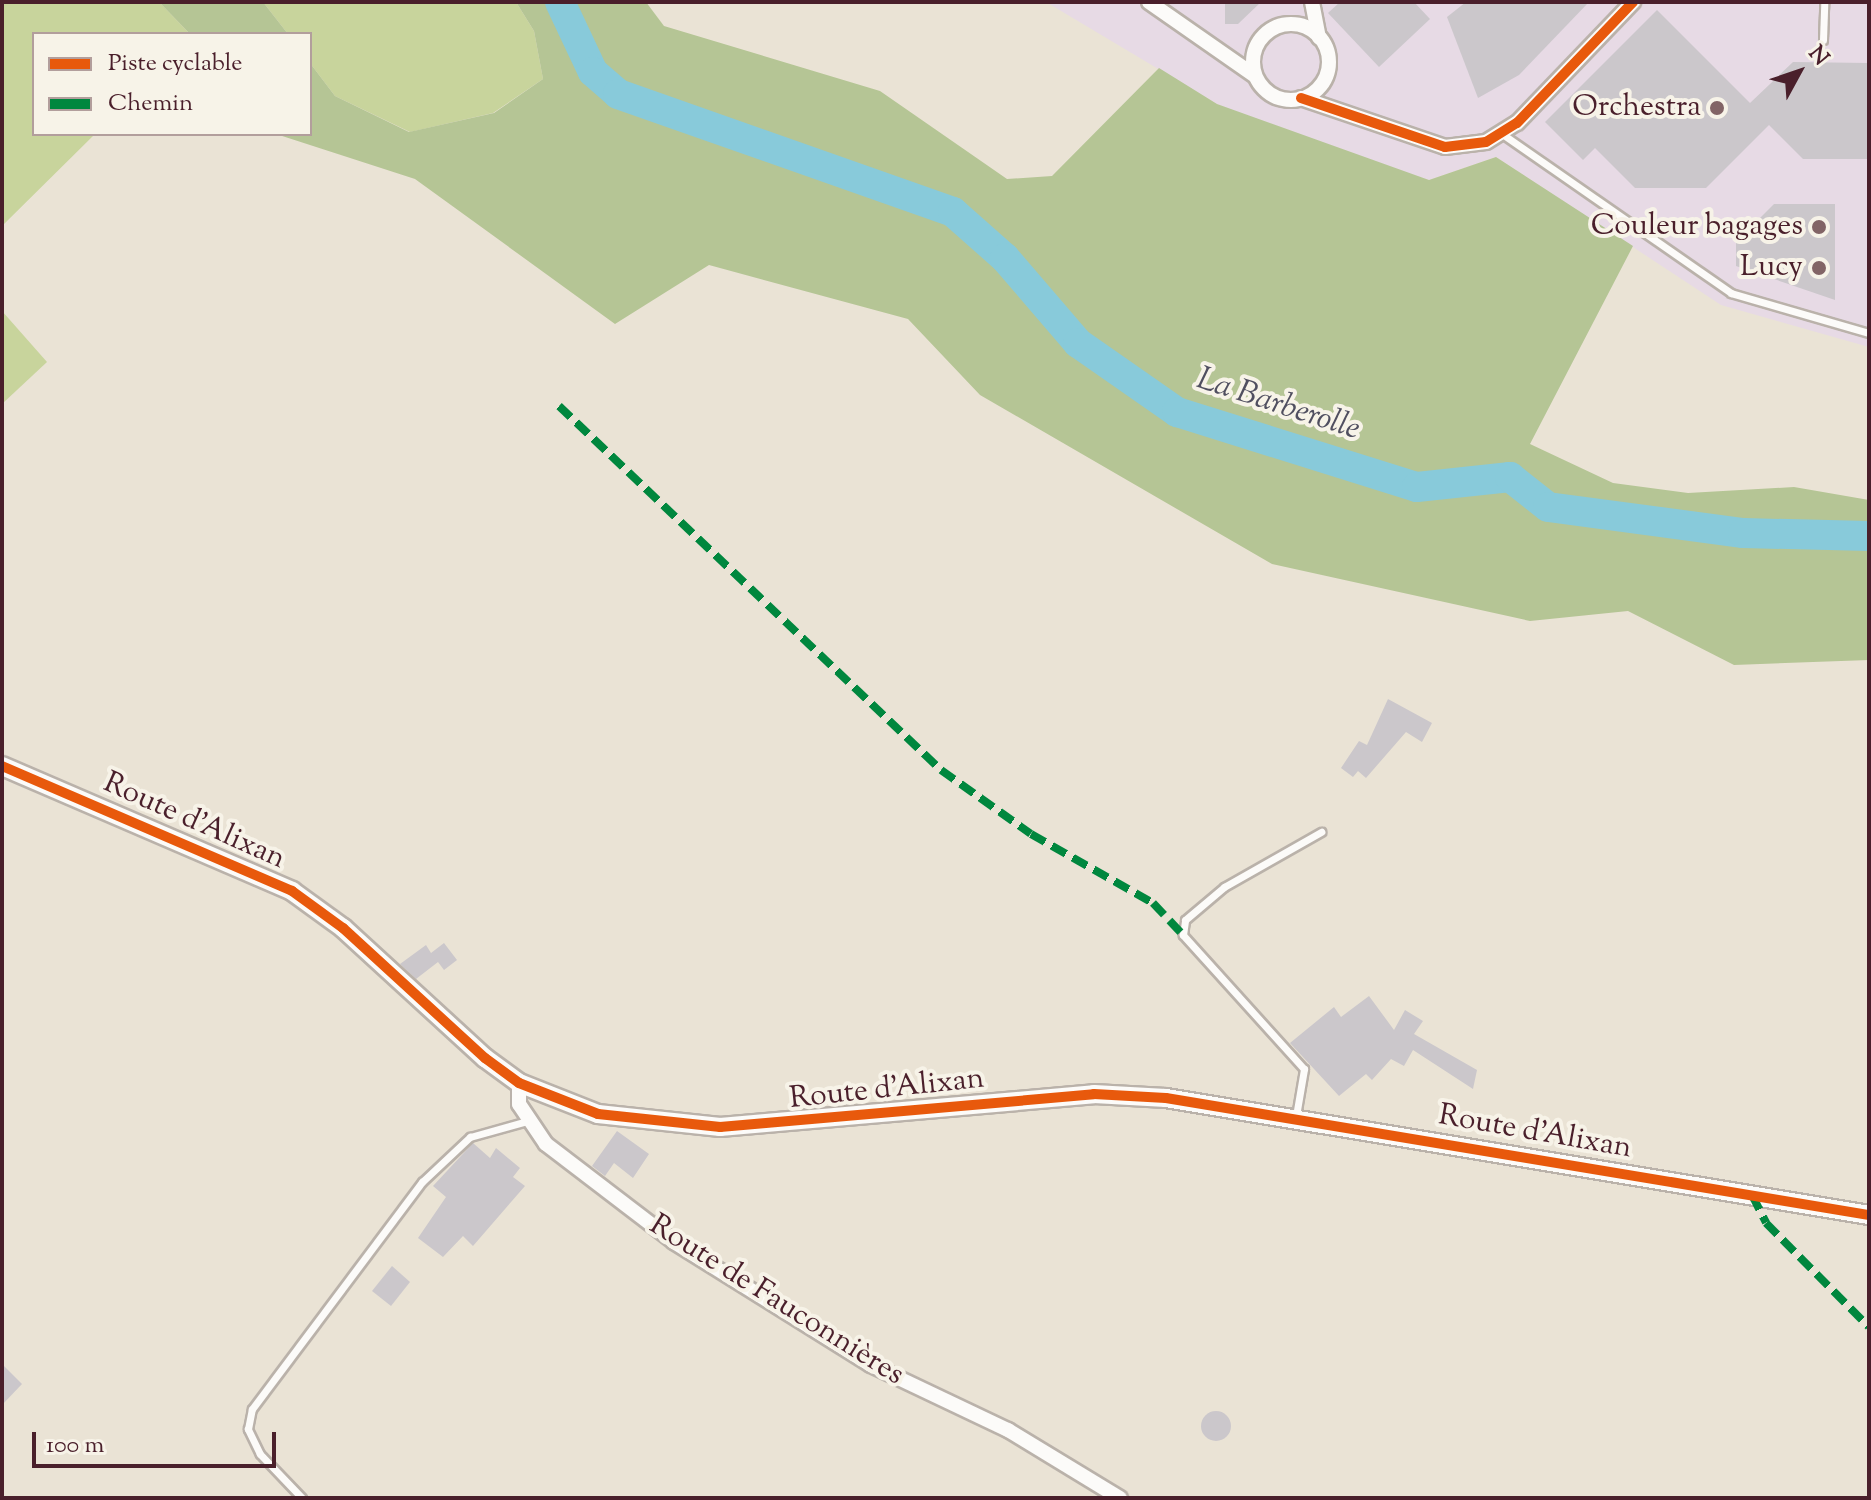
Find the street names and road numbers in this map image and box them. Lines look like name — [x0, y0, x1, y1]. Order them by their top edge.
street label: Route d'Alixan — [97, 766, 291, 878]
street label: Route d'Alixan — [788, 1062, 986, 1118]
street label: Route d'Alixan — [1436, 1098, 1634, 1168]
street label: Route de Fauconnières — [642, 1208, 910, 1394]

